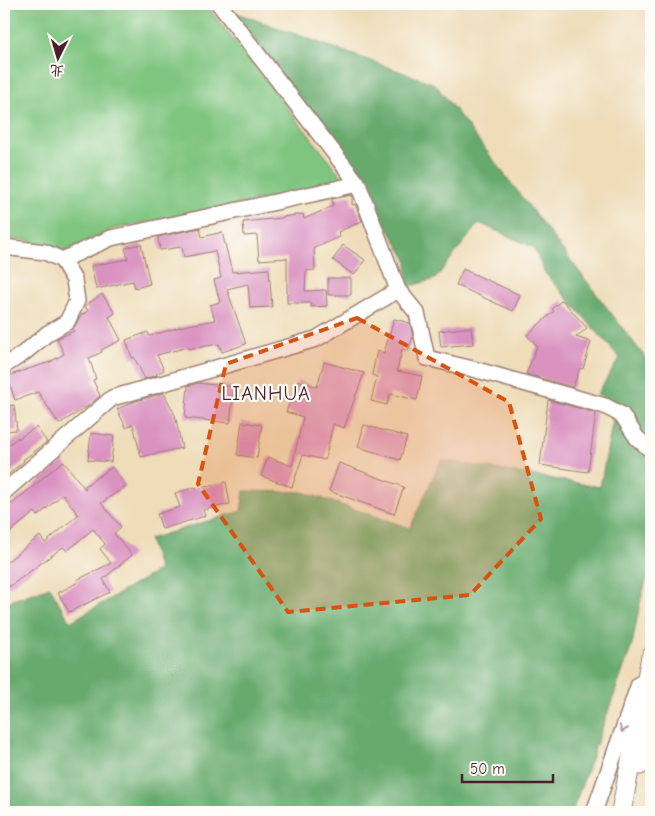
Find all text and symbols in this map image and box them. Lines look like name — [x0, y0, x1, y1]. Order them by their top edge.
north arrow — [32, 32, 82, 82]
text: 北 — [49, 61, 65, 80]
district label: LIANHUA — [221, 382, 311, 405]
one-way arrow — [619, 724, 629, 733]
scale bar — [462, 751, 554, 783]
text: 50 m — [470, 760, 505, 778]

